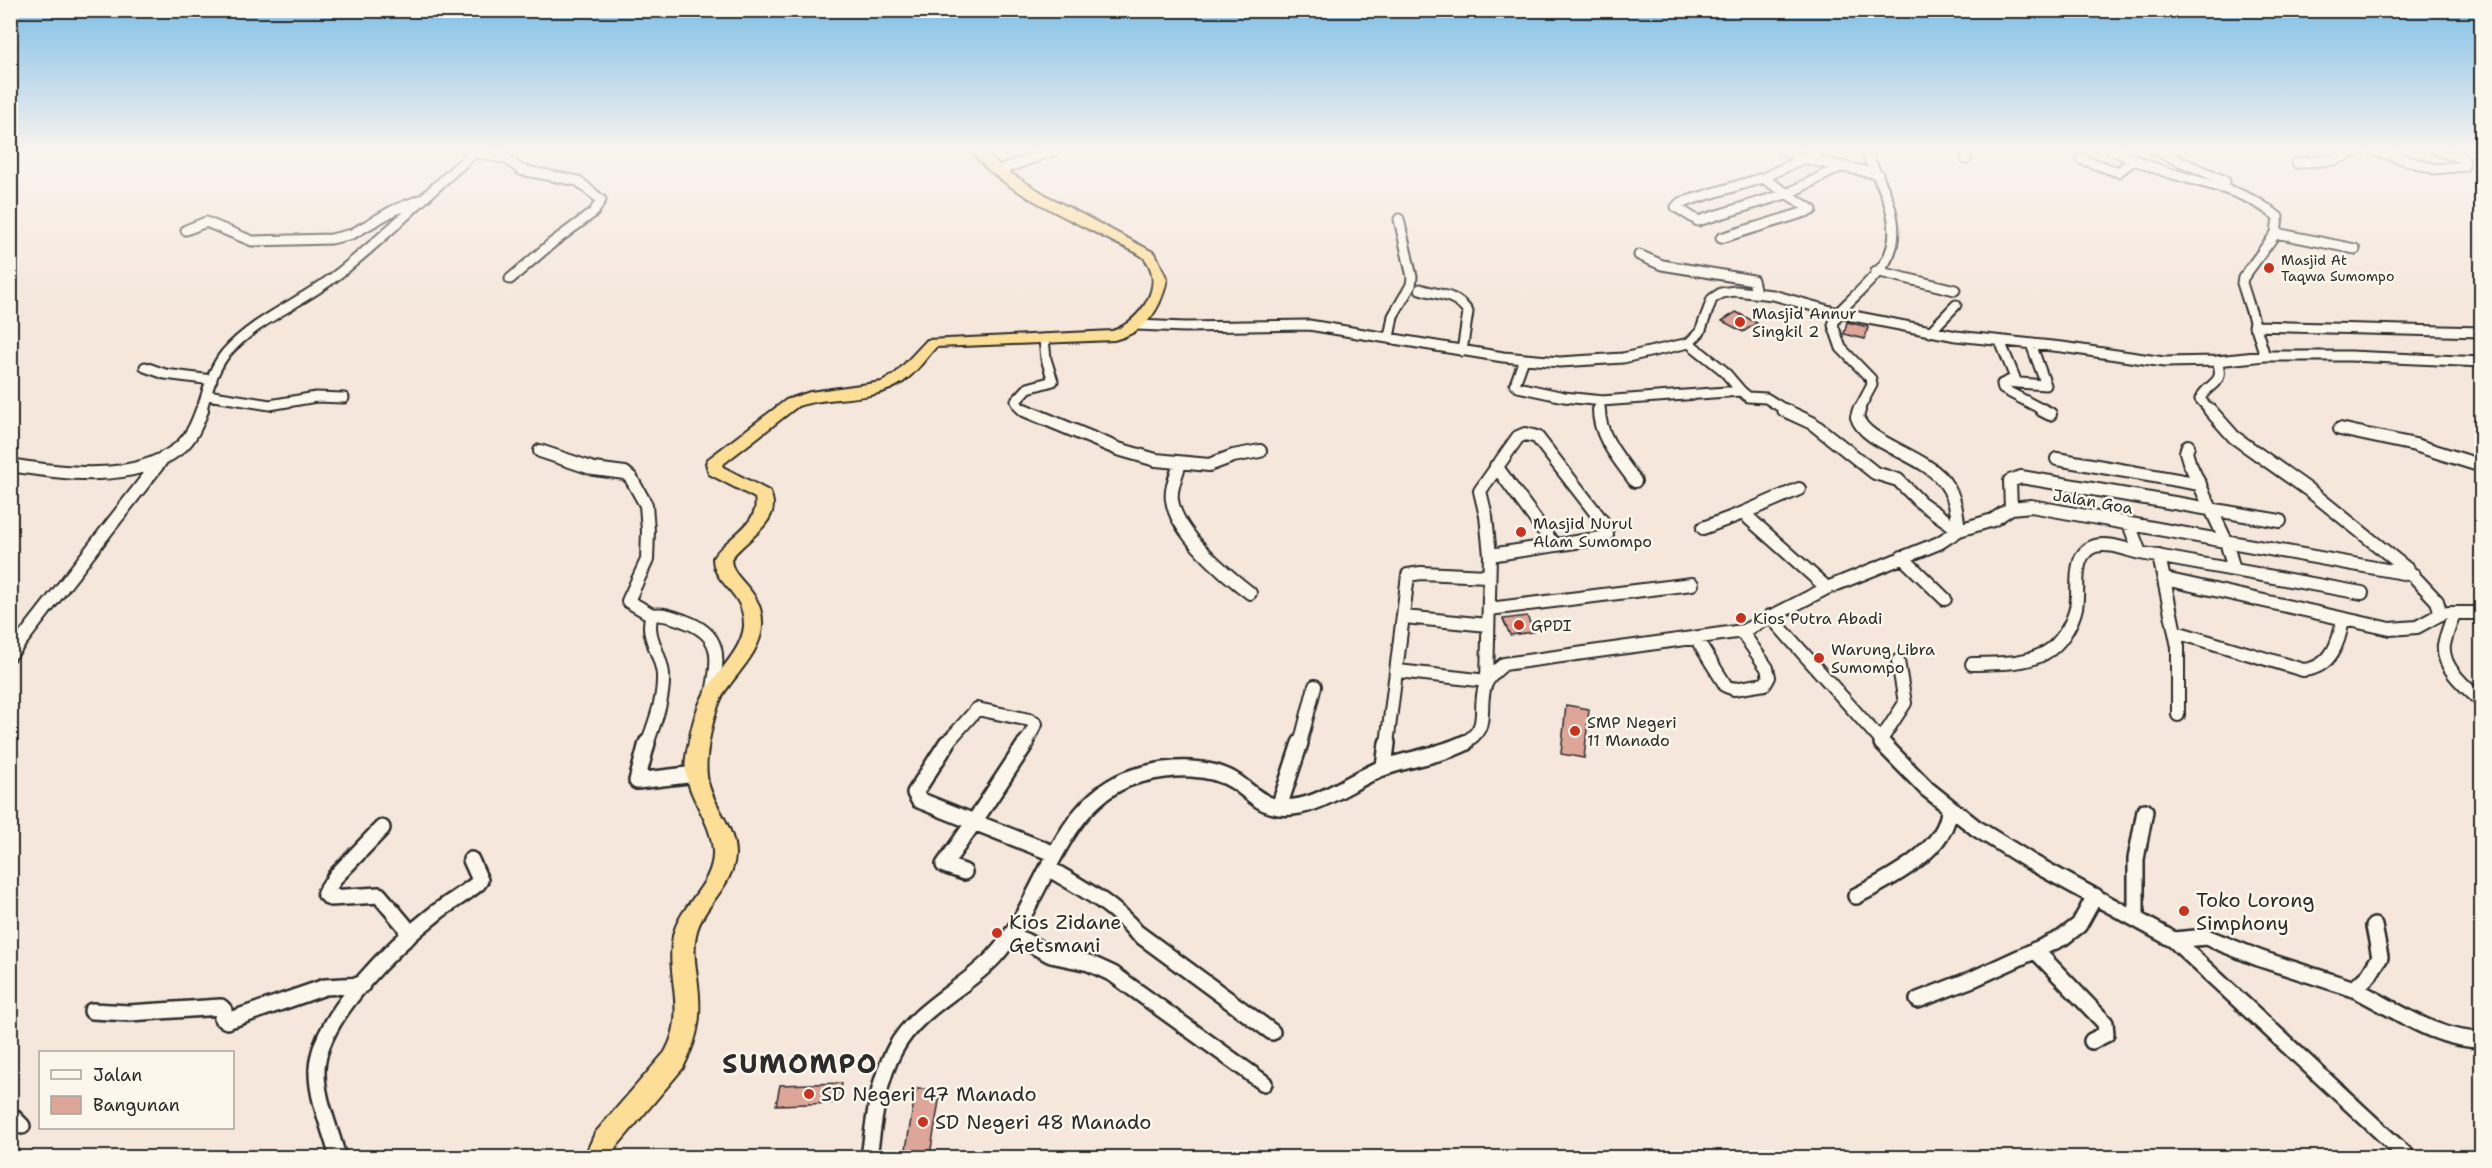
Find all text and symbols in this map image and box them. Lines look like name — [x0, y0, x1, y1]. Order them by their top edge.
place label: Masjid At Taqwa Sumompo — [2281, 251, 2394, 285]
marker: Masjid At Taqwa Sumompo — [2262, 261, 2276, 275]
place label: Masjid Annur Singkil 2 — [1752, 303, 1857, 342]
marker: Masjid Annur Singkil 2 — [1733, 315, 1747, 329]
street label: Jalan Goa — [2051, 484, 2135, 519]
place label: Masjid Nurul Alam Sumompo — [1533, 513, 1652, 552]
marker: Masjid Nurul Alam Sumompo — [1514, 525, 1528, 539]
place label: Kios Putra Abadi — [1753, 608, 1883, 629]
marker: Kios Putra Abadi — [1734, 611, 1748, 625]
place label: GPDI — [1531, 615, 1572, 636]
marker: GPDI — [1512, 618, 1526, 632]
place label: Warung Libra Sumompo — [1831, 639, 1935, 678]
marker: Warung Libra Sumompo — [1812, 651, 1826, 665]
place label: SMP Negeri 11 Manado — [1587, 712, 1677, 751]
marker: SMP Negeri 11 Manado — [1568, 724, 1582, 738]
place label: Toko Lorong Simphony — [2196, 887, 2315, 936]
marker: Toko Lorong Simphony — [2177, 904, 2191, 918]
place label: Kios Zidane Getsmani — [1009, 909, 1122, 958]
marker: Kios Zidane Getsmani — [990, 926, 1004, 940]
district label: SUMOMPO — [722, 1045, 878, 1082]
legend — [39, 1051, 234, 1129]
text: Jalan — [93, 1063, 142, 1087]
place label: SD Negeri 47 Manado — [821, 1081, 1037, 1107]
marker: SD Negeri 47 Manado — [802, 1087, 816, 1101]
text: Bangunan — [93, 1093, 180, 1117]
place label: SD Negeri 48 Manado — [935, 1109, 1151, 1135]
marker: SD Negeri 48 Manado — [916, 1115, 930, 1129]

